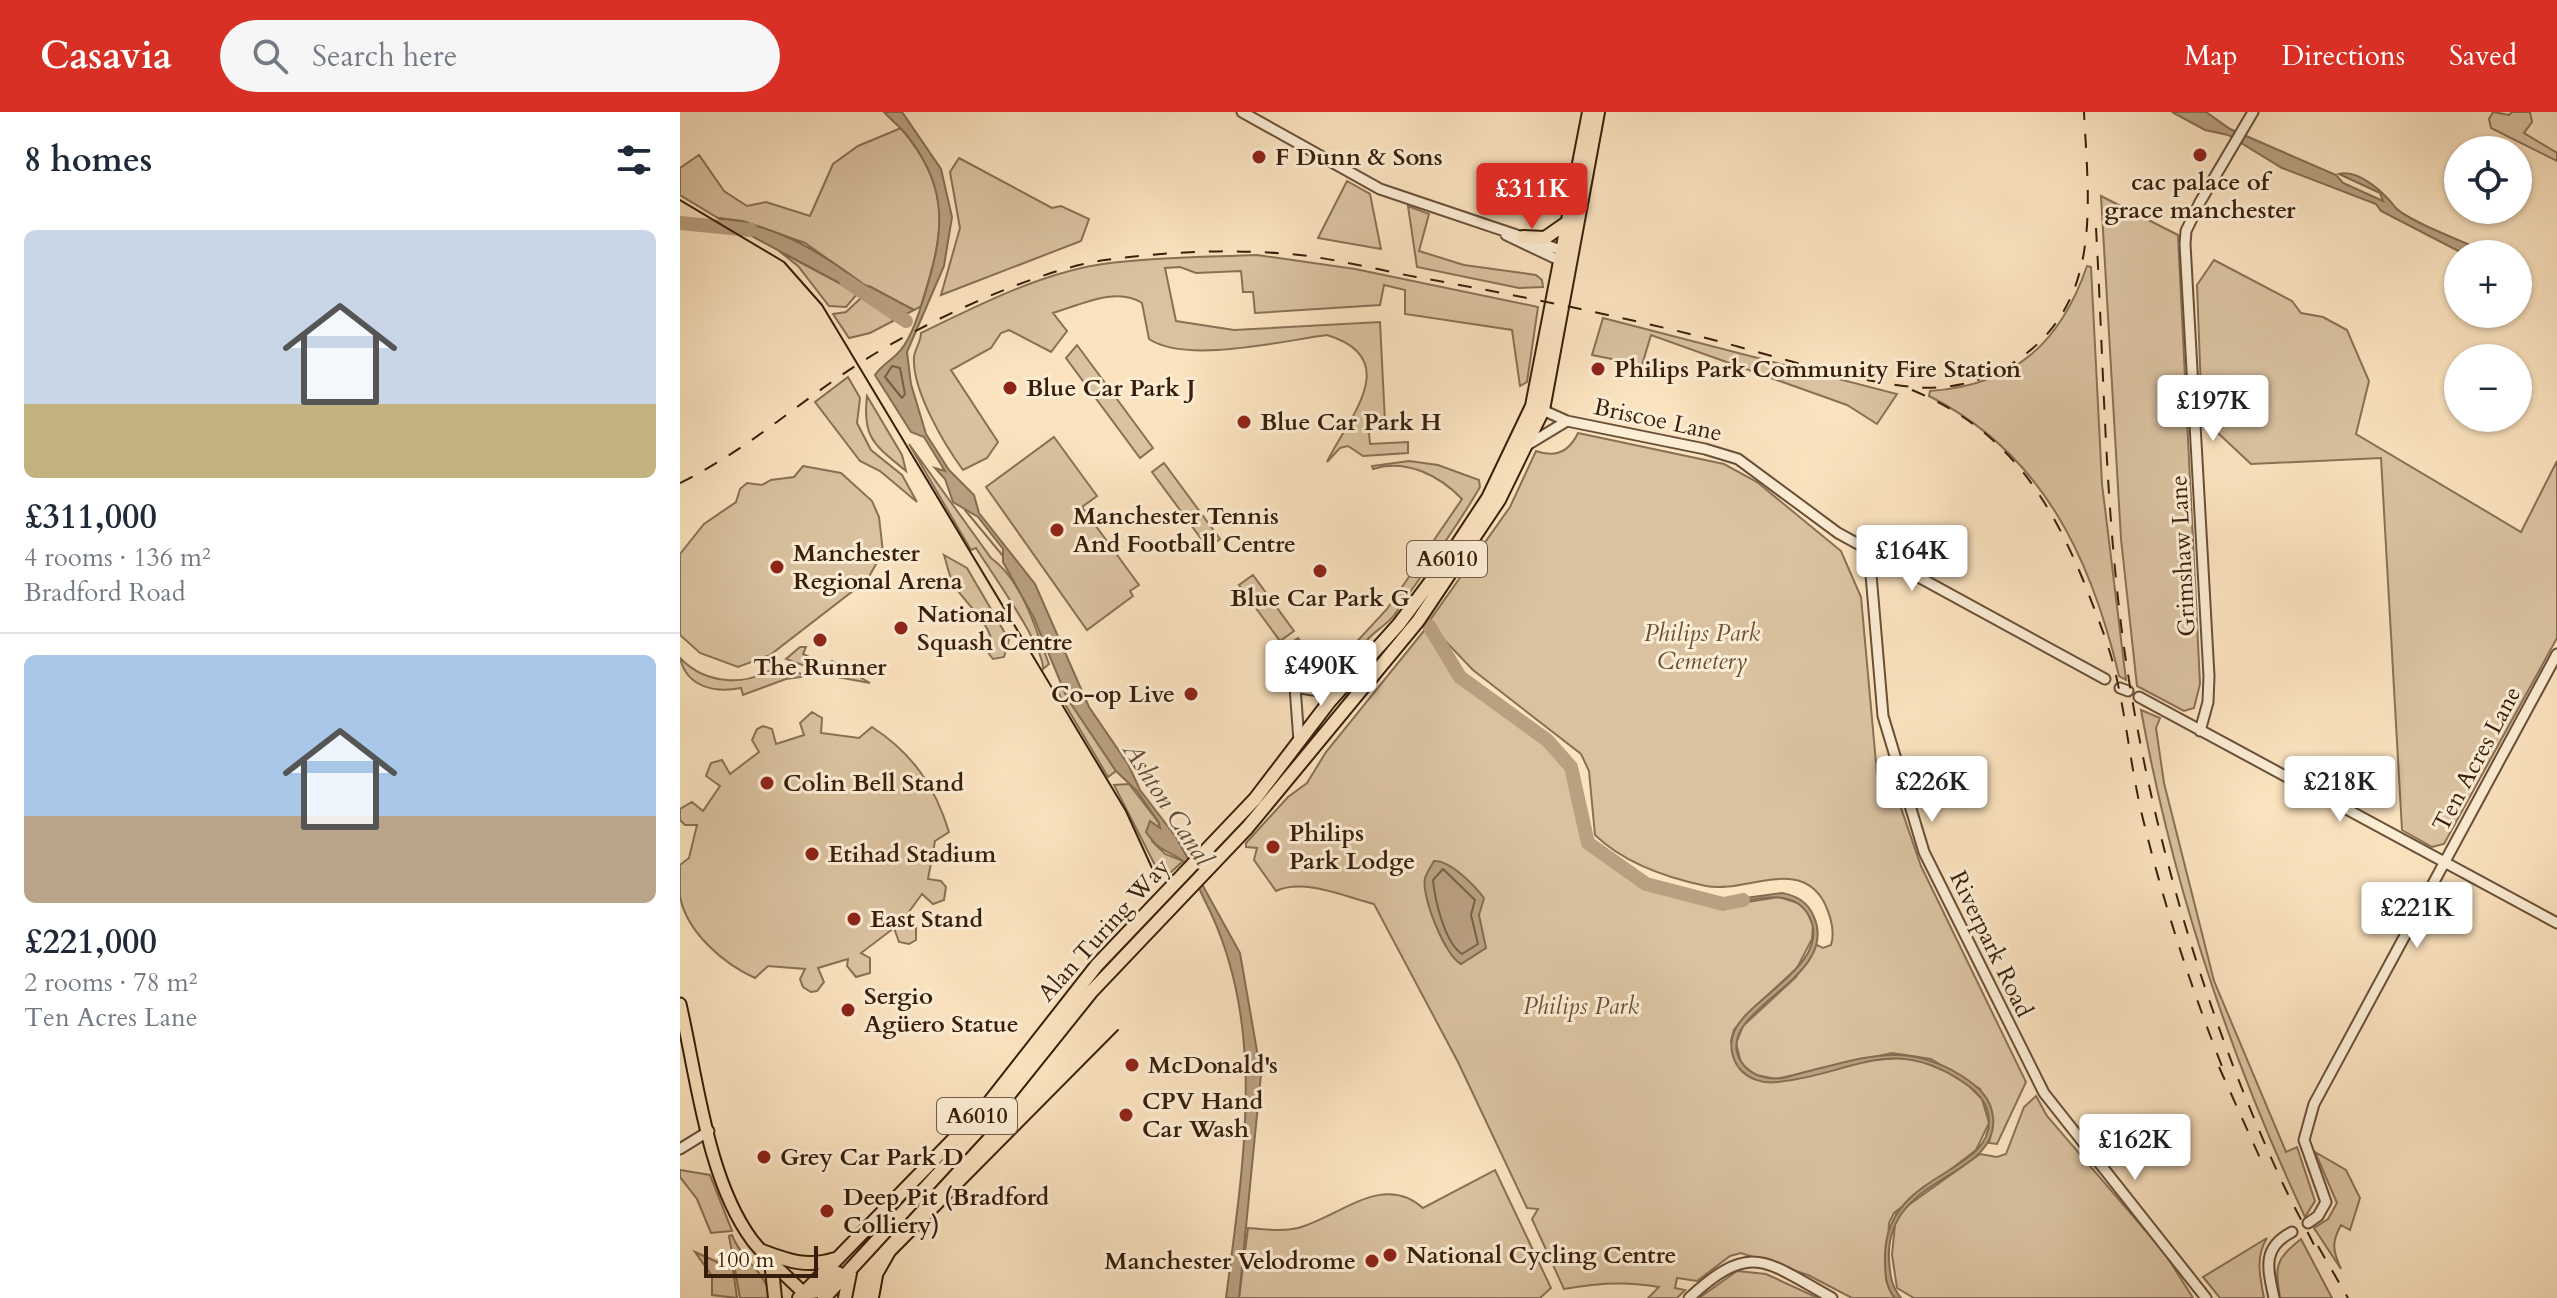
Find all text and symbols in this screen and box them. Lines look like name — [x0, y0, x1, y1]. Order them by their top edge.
search box — [220, 20, 780, 92]
text: Casavia — [40, 30, 172, 82]
icon: search — [248, 34, 292, 78]
text: Search here — [312, 36, 457, 77]
text: Map — [2184, 37, 2238, 75]
text: Directions — [2282, 37, 2405, 75]
text: Saved — [2449, 37, 2517, 75]
map controls — [2444, 136, 2532, 432]
button: locate — [2444, 136, 2532, 224]
text: 8 homes — [24, 137, 152, 183]
icon: filters — [612, 138, 656, 182]
place label: F Dunn & Sons — [1275, 141, 1443, 174]
marker: cac palace of grace manchester — [2191, 146, 2209, 164]
marker: F Dunn & Sons — [1250, 148, 1268, 166]
pin: £311K — [1476, 163, 1588, 231]
place label: cac palace of grace manchester — [2104, 166, 2296, 227]
text: £311K — [1494, 171, 1570, 206]
button: + — [2444, 240, 2532, 328]
icon: home — [268, 282, 412, 426]
button: − — [2444, 344, 2532, 432]
place label: Philips Park Community Fire Station — [1614, 353, 2022, 386]
marker: Philips Park Community Fire Station — [1589, 360, 1607, 378]
place label: Blue Car Park J — [1026, 372, 1196, 405]
pin: £197K — [2157, 375, 2269, 443]
marker: Blue Car Park J — [1001, 379, 1019, 397]
text: £197K — [2175, 383, 2251, 418]
street label: Briscoe Lane — [1591, 390, 1725, 450]
place label: Blue Car Park H — [1260, 406, 1442, 439]
marker: Blue Car Park H — [1235, 413, 1253, 431]
street label: Grimshaw Lane — [2162, 475, 2204, 637]
text: £311,000 — [24, 494, 157, 540]
place label: Manchester Tennis And Football Centre — [1073, 500, 1296, 561]
marker: Manchester Tennis And Football Centre — [1048, 521, 1066, 539]
pin: £164K — [1856, 525, 1968, 593]
text: £164K — [1874, 533, 1950, 568]
place label: Manchester Regional Arena — [793, 537, 963, 598]
text: 4 rooms · 136 m² — [24, 540, 211, 575]
road number: A6010 — [1407, 541, 1487, 577]
marker: Manchester Regional Arena — [768, 558, 786, 576]
marker: Blue Car Park G — [1311, 562, 1329, 580]
text: Bradford Road — [24, 575, 186, 610]
place label: Blue Car Park G — [1230, 582, 1410, 615]
place label: National Squash Centre — [917, 598, 1073, 659]
park label: Philips Park Cemetery — [1644, 617, 1760, 678]
marker: National Squash Centre — [892, 619, 910, 637]
marker: The Runner — [811, 631, 829, 649]
pin: £490K — [1265, 640, 1377, 708]
text: £490K — [1283, 648, 1359, 683]
place label: The Runner — [753, 651, 887, 684]
place label: Co-op Live — [1051, 678, 1175, 711]
street label: Ten Acres Lane — [2425, 681, 2529, 837]
marker: Co-op Live — [1182, 685, 1200, 703]
icon: home — [268, 707, 412, 851]
water label: Ashton Canal — [1114, 734, 1222, 874]
pin: £226K — [1876, 756, 1988, 824]
pin: £218K — [2284, 756, 2396, 824]
text: £226K — [1894, 764, 1970, 799]
text: £218K — [2302, 764, 2378, 799]
place label: Colin Bell Stand — [783, 767, 964, 800]
marker: Colin Bell Stand — [758, 774, 776, 792]
place label: Philips Park Lodge — [1289, 817, 1415, 878]
place label: Etihad Stadium — [828, 838, 997, 871]
marker: Philips Park Lodge — [1264, 838, 1282, 856]
marker: Etihad Stadium — [803, 845, 821, 863]
street label: Alan Turing Way — [1031, 851, 1178, 1009]
street label: Riverpark Road — [1941, 865, 2041, 1023]
pin: £221K — [2361, 882, 2473, 950]
text: £221K — [2379, 890, 2455, 925]
place label: East Stand — [870, 903, 984, 936]
marker: East Stand — [845, 910, 863, 928]
text: £221,000 — [24, 919, 157, 965]
text: 2 rooms · 78 m² — [24, 965, 197, 1000]
place label: Sergio Agüero Statue — [864, 980, 1019, 1041]
park label: Philips Park — [1523, 990, 1639, 1023]
text: Ten Acres Lane — [24, 1000, 198, 1035]
marker: Sergio Agüero Statue — [839, 1001, 857, 1019]
place label: McDonald's — [1148, 1049, 1278, 1082]
marker: McDonald's — [1123, 1056, 1141, 1074]
place label: CPV Hand Car Wash — [1142, 1085, 1263, 1146]
road number: A6010 — [937, 1098, 1017, 1134]
marker: CPV Hand Car Wash — [1117, 1106, 1135, 1124]
pin: £162K — [2079, 1114, 2191, 1182]
text: £162K — [2097, 1122, 2173, 1157]
place label: Grey Car Park D — [780, 1141, 964, 1174]
marker: Grey Car Park D — [755, 1148, 773, 1166]
place label: Deep Pit (Bradford Colliery) — [843, 1181, 1050, 1242]
marker: Deep Pit (Bradford Colliery) — [818, 1202, 836, 1220]
place label: National Cycling Centre — [1406, 1239, 1676, 1272]
scale bar — [704, 1242, 818, 1278]
text: 100 m — [716, 1245, 774, 1275]
place label: Manchester Velodrome — [1104, 1245, 1356, 1278]
marker: National Cycling Centre — [1381, 1246, 1399, 1264]
marker: Manchester Velodrome — [1363, 1252, 1381, 1270]

